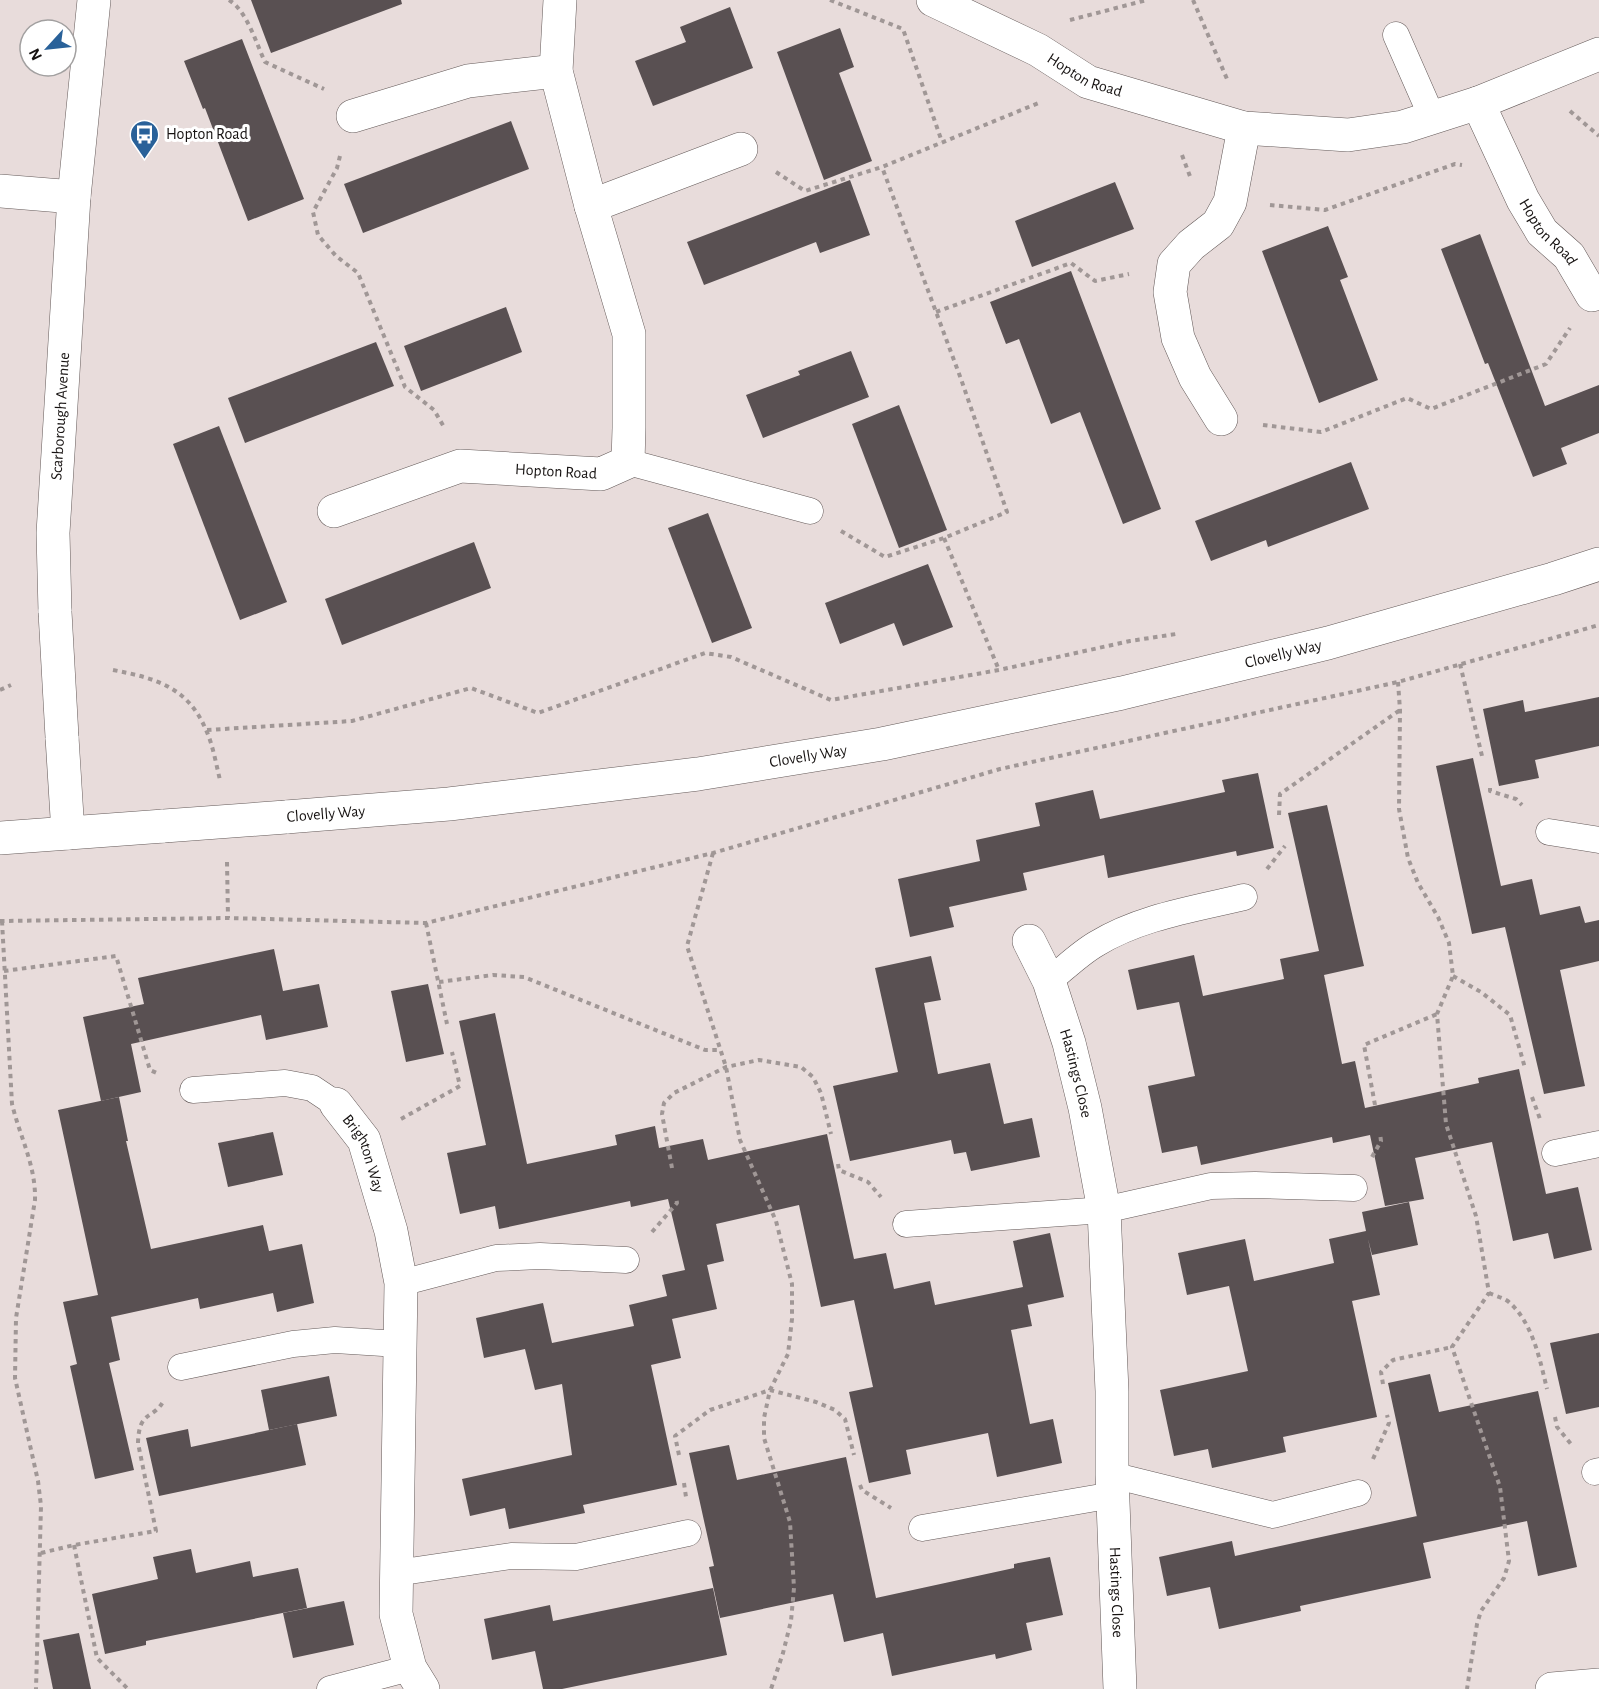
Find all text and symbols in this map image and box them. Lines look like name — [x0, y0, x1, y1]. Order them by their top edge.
north arrow — [18, 18, 78, 78]
text: N — [26, 46, 45, 63]
street label: Hopton Road — [1044, 50, 1124, 100]
bus stop icon: Hopton Road — [129, 118, 161, 160]
place label: Hopton Road — [166, 126, 248, 142]
street label: Hopton Road — [1516, 196, 1580, 268]
street label: Scarborough Avenue — [48, 352, 72, 481]
street label: Hopton Road — [515, 461, 597, 482]
street label: Clovelly Way — [1243, 637, 1324, 671]
street label: Clovelly Way — [768, 742, 849, 770]
street label: Clovelly Way — [286, 803, 366, 825]
street label: Hastings Close — [1057, 1027, 1095, 1119]
street label: Brighton Way — [339, 1111, 387, 1195]
street label: Hastings Close — [1107, 1546, 1126, 1638]

